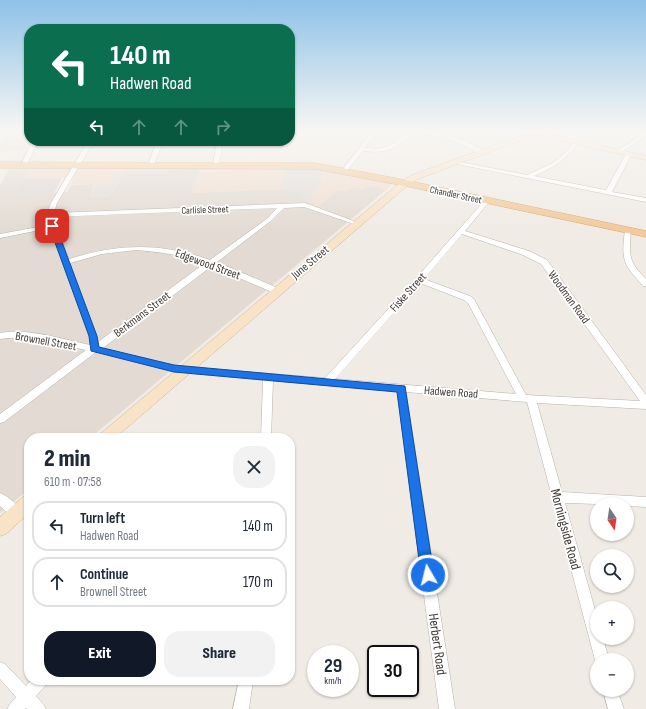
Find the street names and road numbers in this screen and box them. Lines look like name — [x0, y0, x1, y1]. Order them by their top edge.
street label: Chandler Street — [429, 184, 483, 206]
street label: Carlisle Street — [181, 203, 229, 217]
street label: June Street — [288, 242, 333, 283]
street label: Edgewood Street — [173, 246, 243, 283]
street label: Woodman Road — [544, 268, 593, 327]
street label: Fiske Street — [387, 269, 430, 315]
street label: Berkmans Street — [111, 288, 174, 341]
street label: Brownell Street — [14, 329, 78, 354]
street label: Hadwen Road — [423, 383, 479, 402]
street label: Morningside Road — [547, 487, 585, 572]
street label: Herbert Road — [425, 612, 450, 676]

